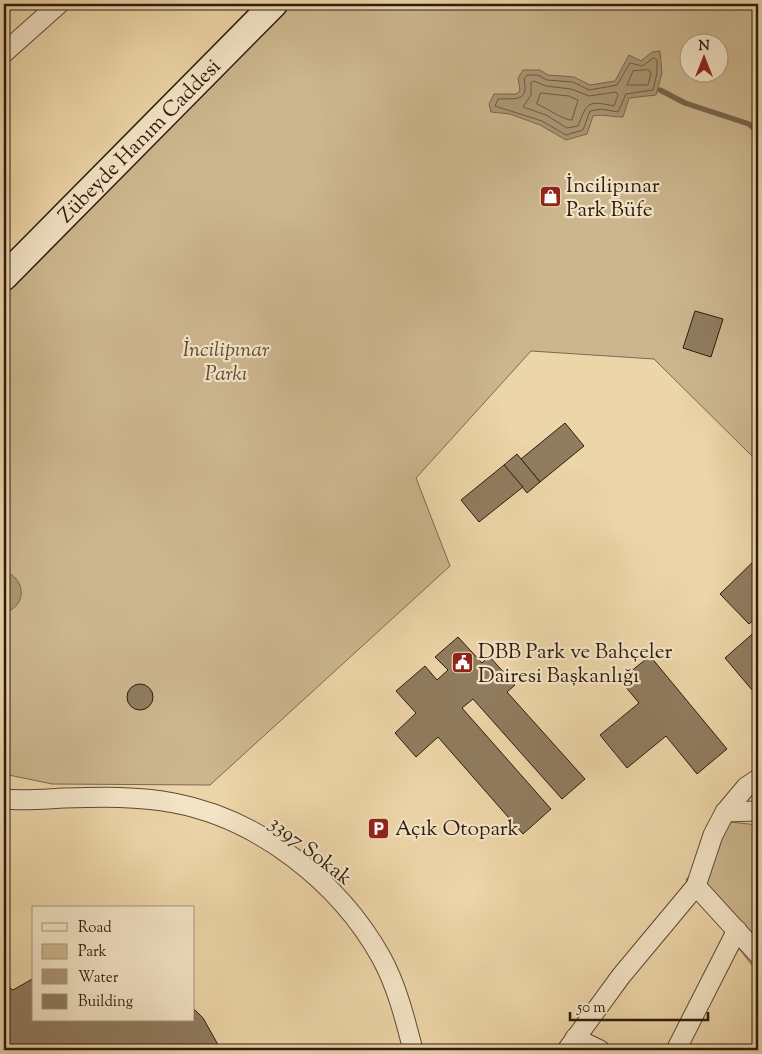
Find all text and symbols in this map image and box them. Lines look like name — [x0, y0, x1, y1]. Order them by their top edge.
north arrow — [680, 32, 730, 82]
text: N — [698, 37, 710, 57]
street label: Zübeyde Hanım Caddesi — [52, 53, 229, 231]
place label: İncilipınar Park Büfe — [566, 172, 660, 226]
shop icon: İncilipınar Park Büfe — [538, 185, 562, 209]
park label: İncilipınar Parkı — [183, 336, 270, 390]
place label: DBB Park ve Bahçeler Dairesi Başkanlığı — [478, 638, 672, 692]
public building icon: DBB Park ve Bahçeler Dairesi Başkanlığı — [450, 651, 474, 675]
street label: 3397 Sokak — [262, 809, 358, 894]
place label: Açık Otopark — [395, 815, 520, 845]
parking icon: Açık Otopark — [367, 816, 391, 840]
legend — [32, 906, 195, 1022]
text: Road — [78, 918, 112, 939]
text: Park — [78, 942, 107, 963]
text: Water — [78, 968, 119, 989]
scale bar — [570, 989, 707, 1021]
text: Building — [78, 992, 133, 1013]
text: 50 m — [576, 998, 606, 1019]

